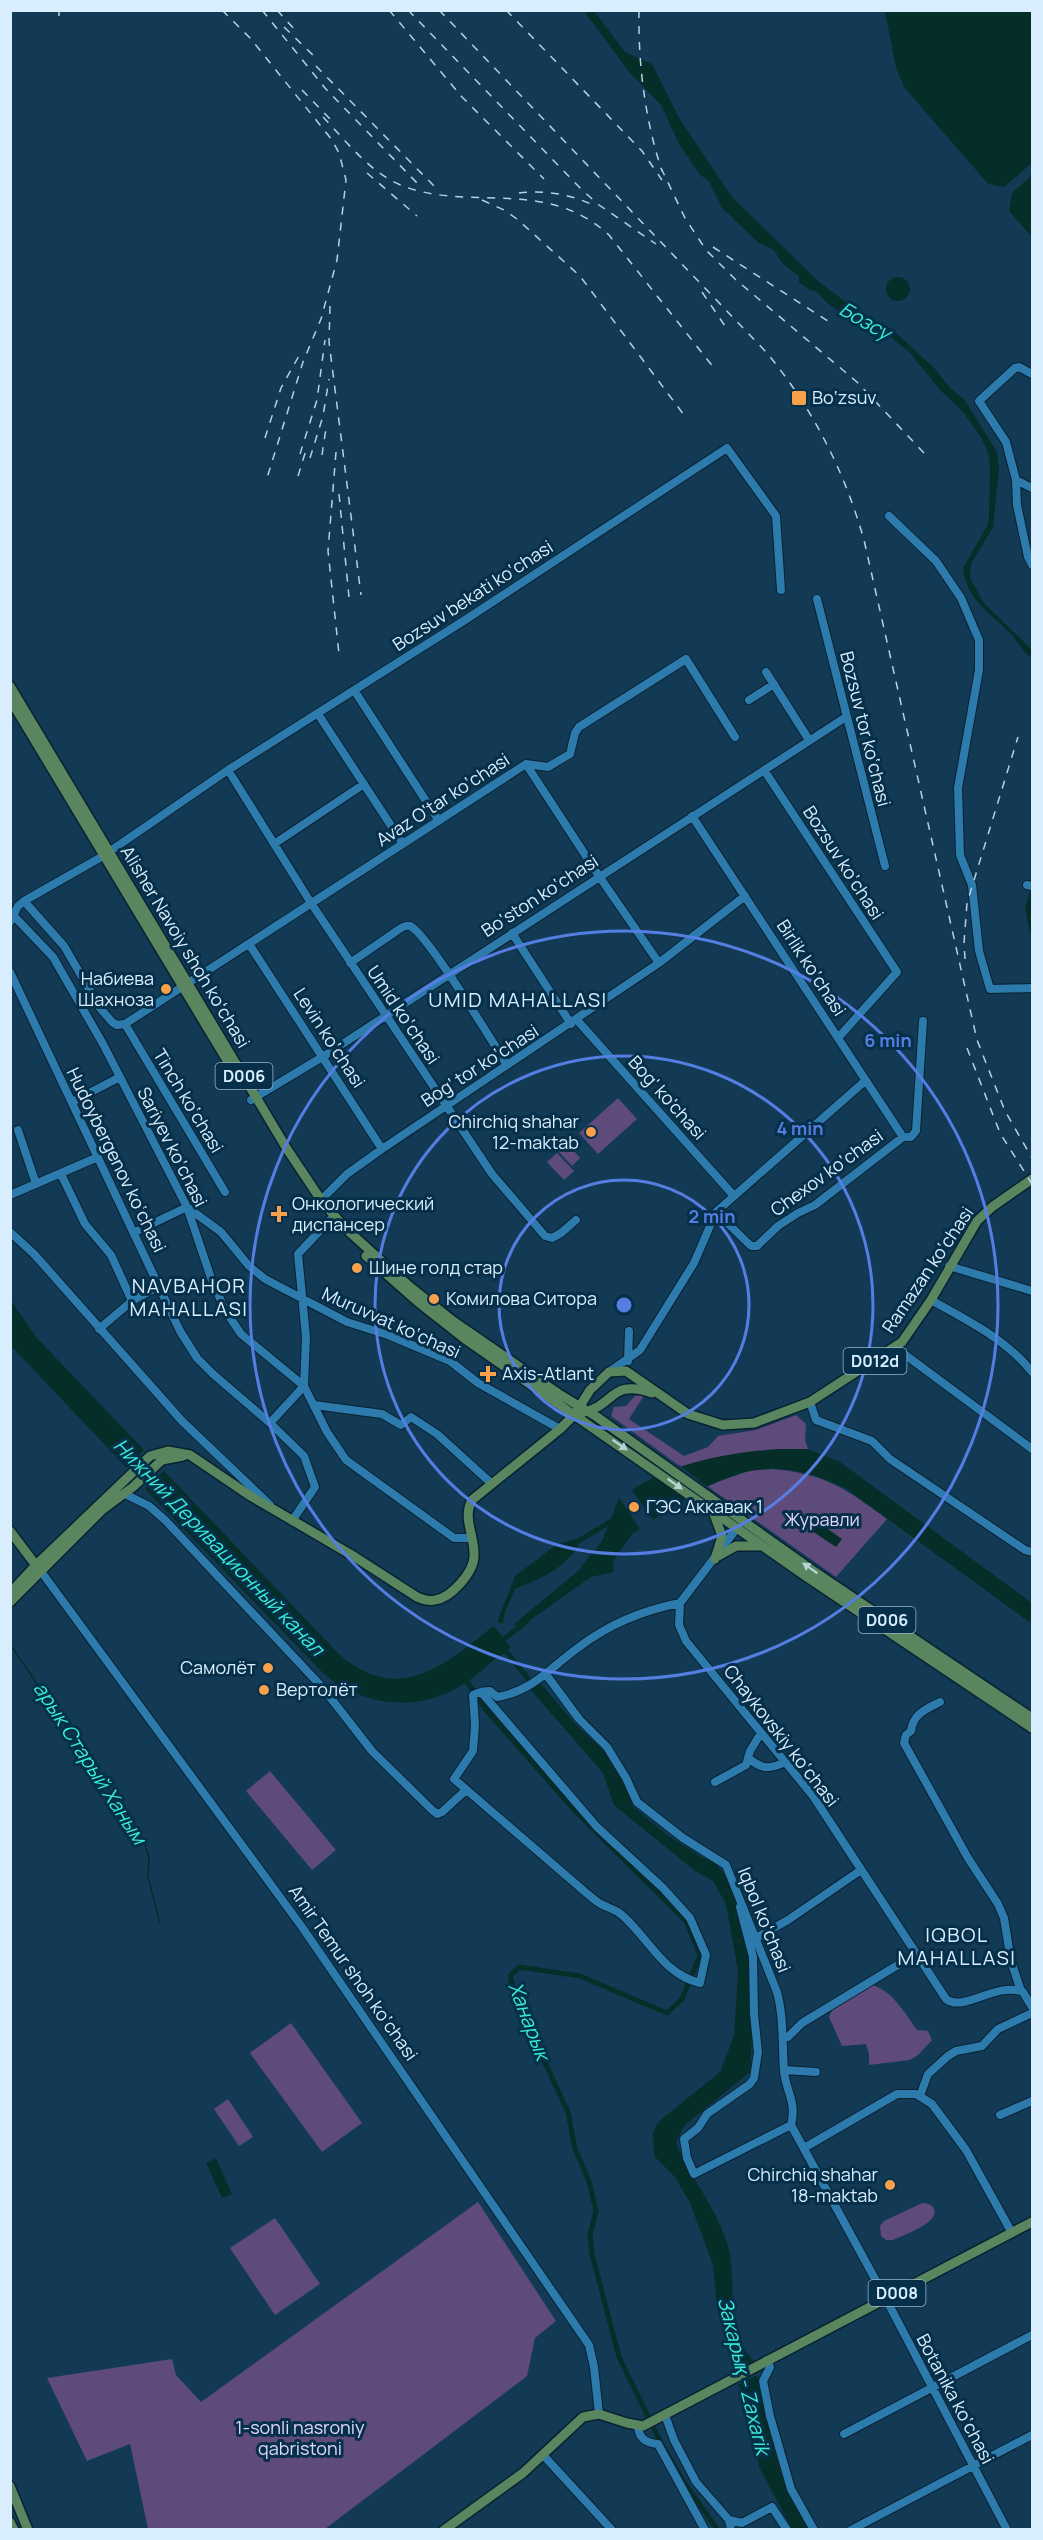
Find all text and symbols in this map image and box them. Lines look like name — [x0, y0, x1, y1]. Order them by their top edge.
water label: Бозсу — [835, 295, 898, 347]
place label: Bo‘zsuv — [812, 385, 877, 409]
marker: Bo‘zsuv — [790, 389, 808, 407]
street label: Bozsuv bekati ko‘chasi — [388, 534, 557, 656]
street label: Bozsuv tor ko‘chasi — [835, 649, 897, 809]
street label: Avaz O‘tar ko‘chasi — [371, 747, 514, 851]
street label: Bozsuv ko‘chasi — [798, 801, 890, 924]
street label: Alisher Navoiy shoh koʻchasi — [116, 841, 256, 1052]
street label: Bo‘ston ko‘chasi — [476, 848, 602, 942]
street label: Birlik ko‘chasi — [772, 915, 852, 1020]
street label: Umid ko‘chasi — [362, 960, 446, 1068]
place label: Набиева Шахноза — [78, 966, 154, 1011]
marker: Набиева Шахноза — [159, 982, 173, 996]
street label: Levin ko‘chasi — [289, 983, 371, 1092]
district label: UMID MAHALLASI — [428, 986, 608, 1013]
street label: Bog‘ tor ko‘chasi — [416, 1018, 543, 1112]
text: 6 min — [864, 1028, 912, 1052]
street label: Tinch ko‘chasi — [148, 1044, 229, 1157]
street label: Bog' ko'chasi — [624, 1050, 712, 1145]
street label: Hudoybergenov ko‘chasi — [62, 1063, 172, 1256]
road number: D006 — [216, 1063, 272, 1089]
street label: Sariyev ko‘chasi — [132, 1083, 213, 1211]
place label: Chirchiq shahar 12-maktab — [448, 1109, 580, 1154]
text: 4 min — [776, 1116, 824, 1140]
street label: Chexov ko‘chasi — [765, 1123, 888, 1221]
marker: Chirchiq shahar 12-maktab — [584, 1125, 598, 1139]
place label: Онкологический диспансер — [292, 1191, 434, 1236]
street label: Ramazan ko‘chasi — [876, 1202, 978, 1337]
text: 2 min — [689, 1204, 735, 1228]
marker: Онкологический диспансер — [270, 1205, 288, 1223]
place label: Шине голд стар — [369, 1255, 503, 1279]
marker: Шине голд стар — [350, 1261, 364, 1275]
district label: NAVBAHOR MAHALLASI — [129, 1272, 249, 1322]
street label: Muruvvat ko‘chasi — [318, 1281, 464, 1363]
place label: Комилова Ситора — [446, 1286, 597, 1310]
marker: Комилова Ситора — [427, 1292, 441, 1306]
centre of rings — [614, 1295, 634, 1315]
road number: D012d — [844, 1348, 906, 1374]
place label: Axis-Atlant — [502, 1361, 594, 1385]
marker: Axis-Atlant — [479, 1365, 497, 1383]
water label: Нижний Деривационный канал — [108, 1432, 332, 1662]
one-way arrow — [611, 1439, 627, 1451]
one-way arrow — [667, 1478, 683, 1490]
place label: ГЭС Аккавак 1 — [646, 1494, 763, 1518]
marker: ГЭС Аккавак 1 — [627, 1500, 641, 1514]
park label: Журавли — [784, 1507, 860, 1531]
one-way arrow — [802, 1562, 818, 1574]
road number: D006 — [858, 1607, 916, 1633]
place label: Самолёт — [180, 1655, 256, 1679]
street label: Chaykovskiy ko‘chasi — [719, 1660, 845, 1811]
marker: Самолёт — [261, 1661, 275, 1675]
water label: арык Старый Ханым — [28, 1676, 154, 1851]
place label: Вертолёт — [276, 1677, 358, 1701]
marker: Вертолёт — [257, 1683, 271, 1697]
street label: Iqbol koʻchasi — [733, 1863, 797, 1976]
street label: Amir Temur shoh ko‘chasi — [284, 1880, 424, 2065]
district label: IQBOL MAHALLASI — [897, 1921, 1017, 1971]
water label: Ханарык — [502, 1978, 558, 2066]
place label: Chirchiq shahar 18-maktab — [747, 2162, 879, 2207]
marker: Chirchiq shahar 18-maktab — [883, 2178, 897, 2192]
road number: D008 — [868, 2280, 926, 2306]
water label: Закарық - Zaxarik — [712, 2294, 778, 2461]
street label: Botanika ko‘chasi — [911, 2329, 1000, 2468]
park label: 1-sonli nasroniy qabristoni — [236, 2415, 365, 2460]

